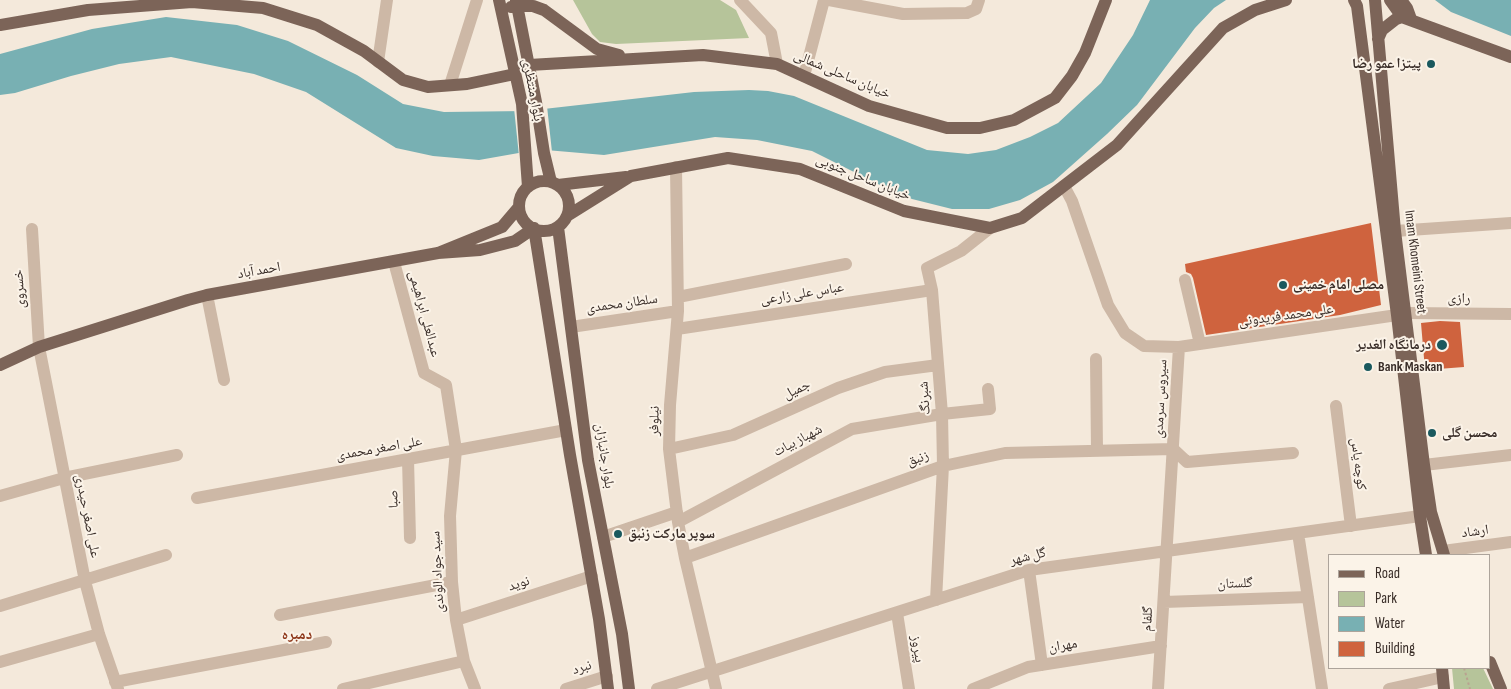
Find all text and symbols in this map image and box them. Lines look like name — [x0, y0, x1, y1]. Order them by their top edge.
street label: خیابان ساحلی شمالی — [791, 47, 893, 103]
place label: پیتزا عمو رضا — [1352, 56, 1421, 72]
street label: بلوار منتظری — [518, 57, 546, 123]
marker: پیتزا عمو رضا — [1425, 58, 1437, 70]
street label: خیابان ساحل جنوبی — [813, 151, 913, 205]
street label: Imam Khomeini Street — [1400, 209, 1430, 315]
street label: احمد آباد — [236, 259, 282, 283]
street label: خسروی — [10, 269, 30, 309]
street label: عبدالعلی ابراهیمی — [404, 269, 444, 359]
place label: مصلی امام خمینی — [1293, 277, 1384, 293]
street label: عباس علی زارعی — [759, 279, 845, 309]
marker: مصلی امام خمینی — [1277, 279, 1289, 291]
street label: رازی — [1447, 290, 1471, 308]
street label: سلطان محمدی — [585, 291, 659, 317]
street label: علی محمد فریدونی — [1237, 301, 1335, 331]
place label: درمانگاه الغدیر — [1356, 337, 1431, 353]
marker: درمانگاه الغدیر — [1435, 338, 1449, 352]
street label: سیروس سرمدی — [1151, 359, 1171, 439]
place label: Bank Maskan — [1378, 359, 1443, 375]
marker: Bank Maskan — [1362, 361, 1374, 373]
street label: جمیل — [781, 377, 813, 403]
street label: شبرنگ — [915, 381, 935, 415]
street label: نیلوفر — [646, 406, 664, 436]
street label: شهباز بیات — [771, 421, 825, 461]
street label: بلوار جانبازان — [591, 422, 617, 490]
place label: محسن گلی — [1442, 425, 1497, 441]
marker: محسن گلی — [1426, 427, 1438, 439]
street label: علی اصغر محمدی — [335, 433, 423, 465]
street label: کوچه یاس — [1346, 437, 1370, 491]
street label: زنبق — [905, 447, 931, 471]
street label: علی اصغر حیدری — [71, 473, 103, 559]
street label: صبا — [385, 490, 403, 508]
street label: ارشاد — [1460, 522, 1490, 542]
place label: سوپر مارکت زنبق — [628, 526, 715, 542]
marker: سوپر مارکت زنبق — [612, 528, 624, 540]
street label: سید جواد الوندی — [427, 531, 449, 613]
street label: گل شهر — [1008, 545, 1048, 569]
legend — [1328, 554, 1491, 669]
text: Road — [1375, 564, 1400, 583]
street label: نوید — [506, 573, 532, 595]
street label: گلستان — [1217, 575, 1253, 593]
text: Park — [1375, 589, 1397, 608]
street label: گلفام — [1139, 606, 1157, 632]
text: Water — [1375, 614, 1405, 633]
district label: دمبره — [282, 626, 312, 644]
street label: پیروز — [907, 634, 927, 664]
street label: مهران — [1047, 635, 1079, 657]
text: Building — [1375, 639, 1415, 658]
street label: نبرد — [570, 657, 594, 679]

